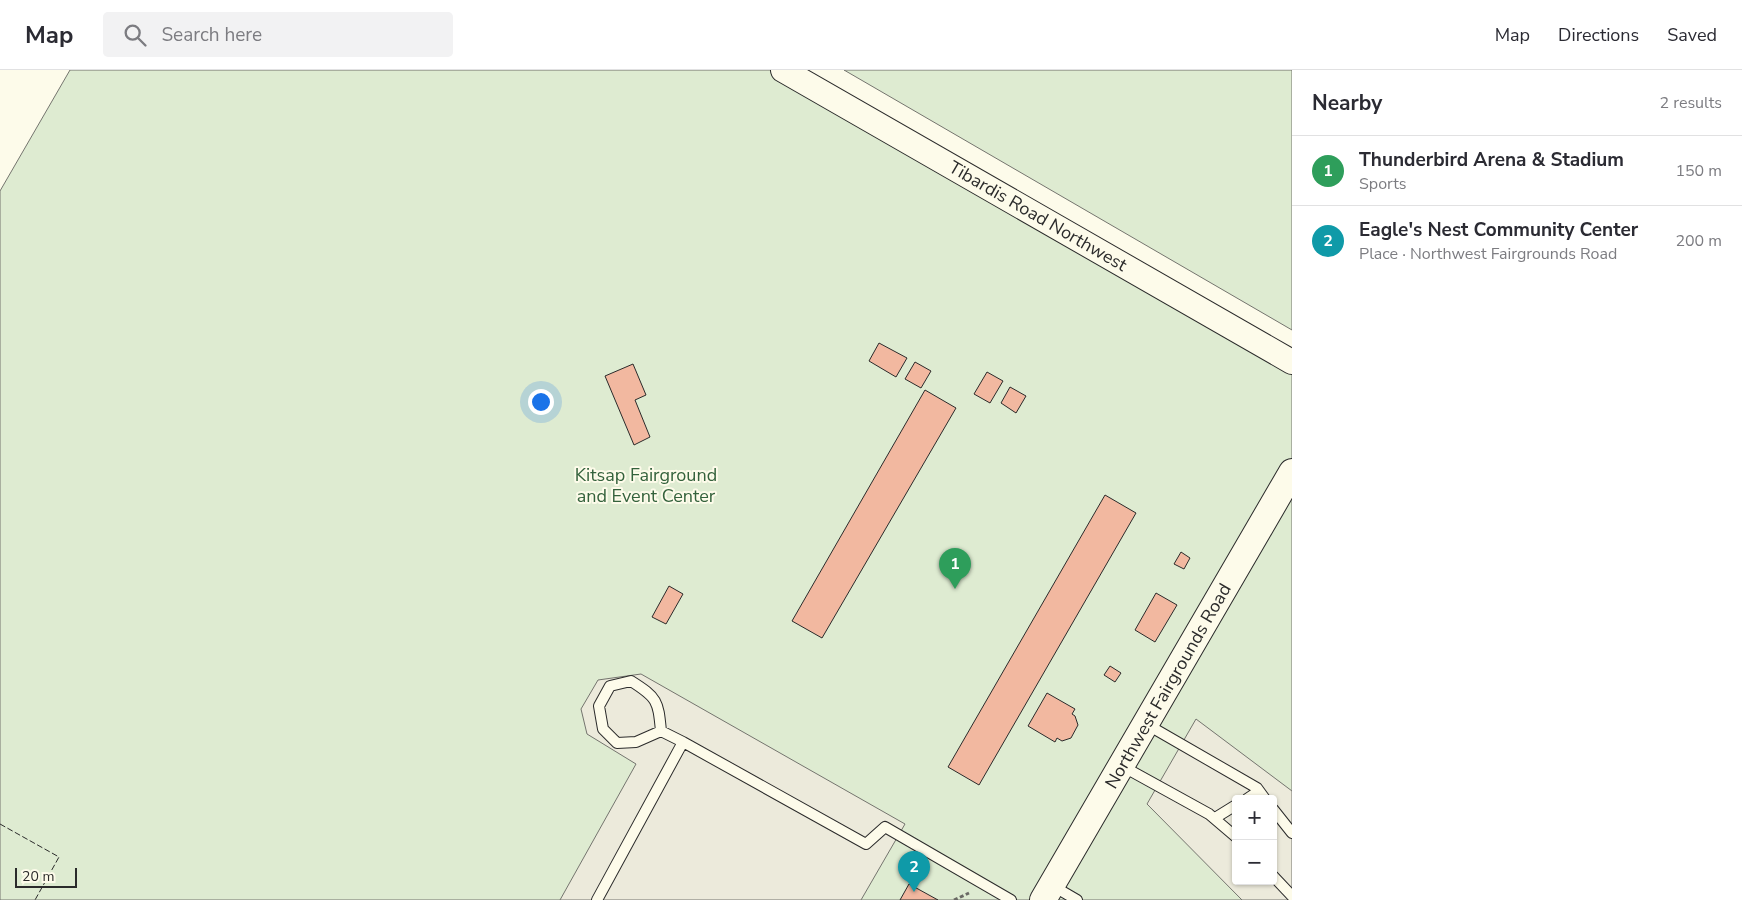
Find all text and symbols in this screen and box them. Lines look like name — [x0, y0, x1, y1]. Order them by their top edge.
search box — [103, 12, 453, 57]
text: Map — [25, 19, 73, 51]
icon: search — [121, 21, 149, 49]
text: Search here — [161, 22, 262, 48]
text: Map — [1495, 23, 1530, 47]
text: Directions — [1558, 23, 1639, 47]
text: Saved — [1667, 23, 1717, 47]
text: Nearby — [1312, 89, 1382, 117]
text: 2 results — [1660, 92, 1722, 114]
text: Thunderbird Arena & Stadium — [1359, 147, 1624, 173]
street label: Tibardis Road Northwest — [945, 155, 1132, 277]
text: 1 — [1323, 160, 1333, 182]
text: 150 m — [1675, 160, 1722, 182]
text: Sports — [1359, 173, 1407, 195]
text: Eagle's Nest Community Center — [1359, 217, 1638, 243]
text: 2 — [1323, 230, 1333, 252]
text: 200 m — [1675, 230, 1722, 252]
text: Place · Northwest Fairgrounds Road — [1359, 243, 1617, 265]
your location — [528, 389, 554, 415]
park label: Kitsap Fairground and Event Center — [575, 463, 717, 508]
pin: 1 — [939, 548, 971, 589]
street label: Northwest Fairgrounds Road — [1099, 579, 1237, 793]
map controls — [1232, 795, 1277, 885]
button: + — [1232, 795, 1277, 840]
button: − — [1232, 840, 1277, 885]
pin: 2 — [898, 851, 930, 892]
scale bar — [15, 865, 78, 888]
text: 20 m — [22, 867, 54, 886]

